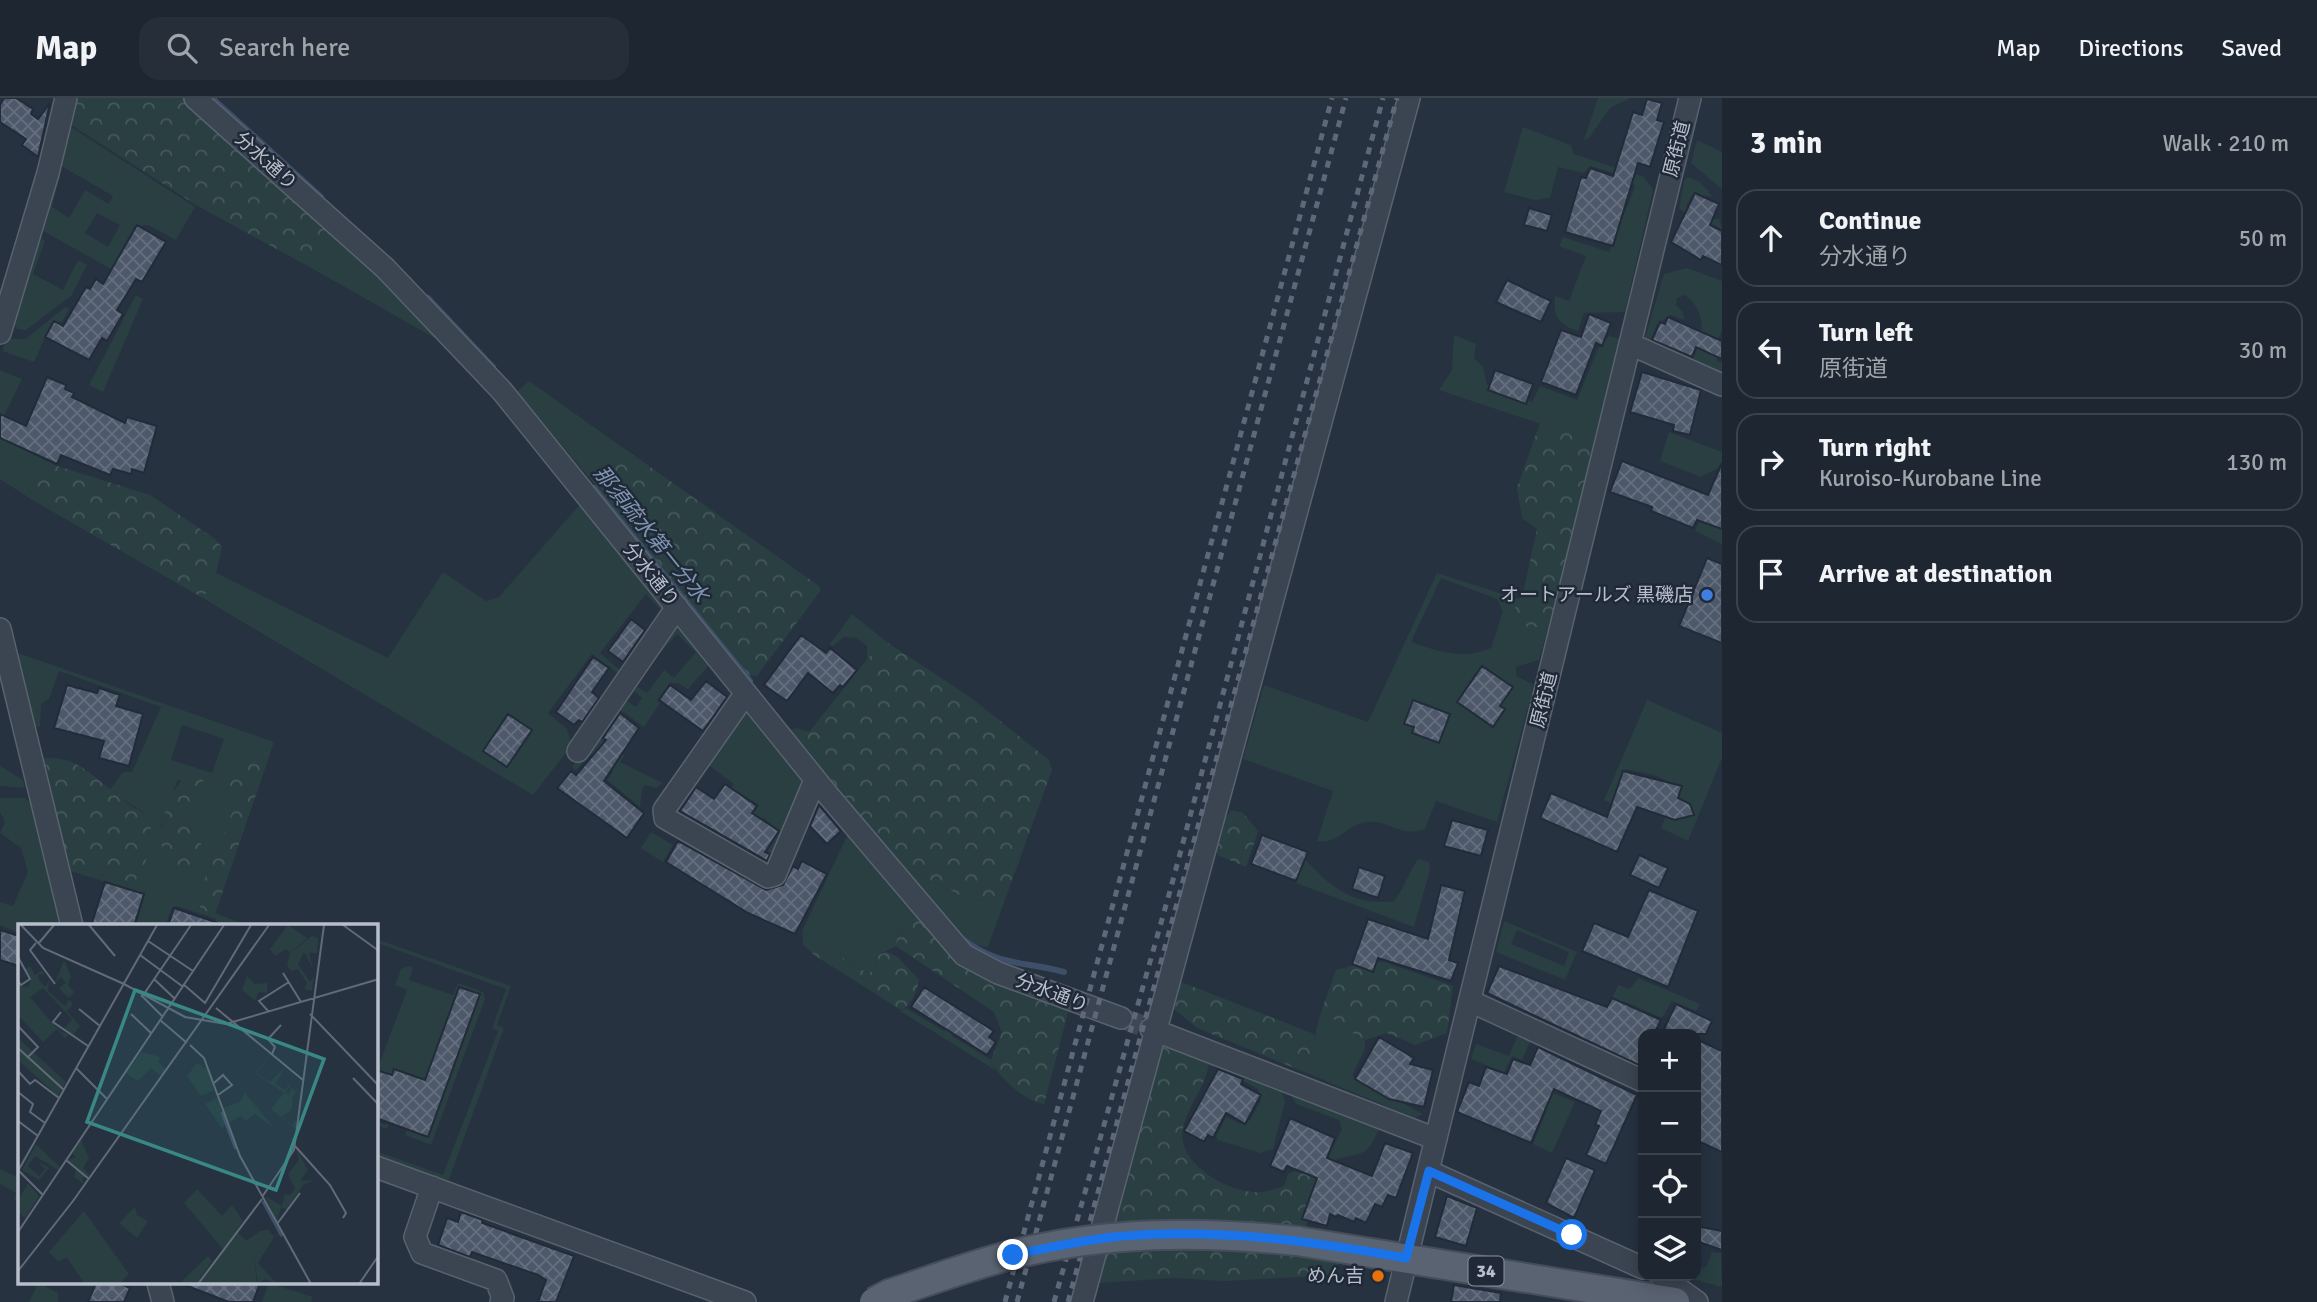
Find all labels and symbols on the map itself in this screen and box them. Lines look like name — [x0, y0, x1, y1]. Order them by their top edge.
street label: 原街道 — [1658, 118, 1696, 180]
street label: 分水通り — [230, 127, 302, 195]
water label: 那須疏水第一分水 — [588, 461, 715, 609]
street label: 分水通り — [618, 538, 684, 612]
place label: オートアールズ 黒磯店 — [1500, 583, 1693, 607]
marker: オートアールズ 黒磯店 — [1699, 587, 1715, 603]
street label: 原街道 — [1525, 669, 1563, 731]
inset map — [18, 924, 378, 1284]
street label: 分水通り — [1012, 968, 1092, 1018]
route start — [1556, 1219, 1587, 1250]
route end — [997, 1239, 1028, 1270]
road number: 34 — [1468, 1256, 1504, 1286]
place label: めん吉 — [1307, 1264, 1364, 1288]
marker: めん吉 — [1370, 1268, 1386, 1284]

